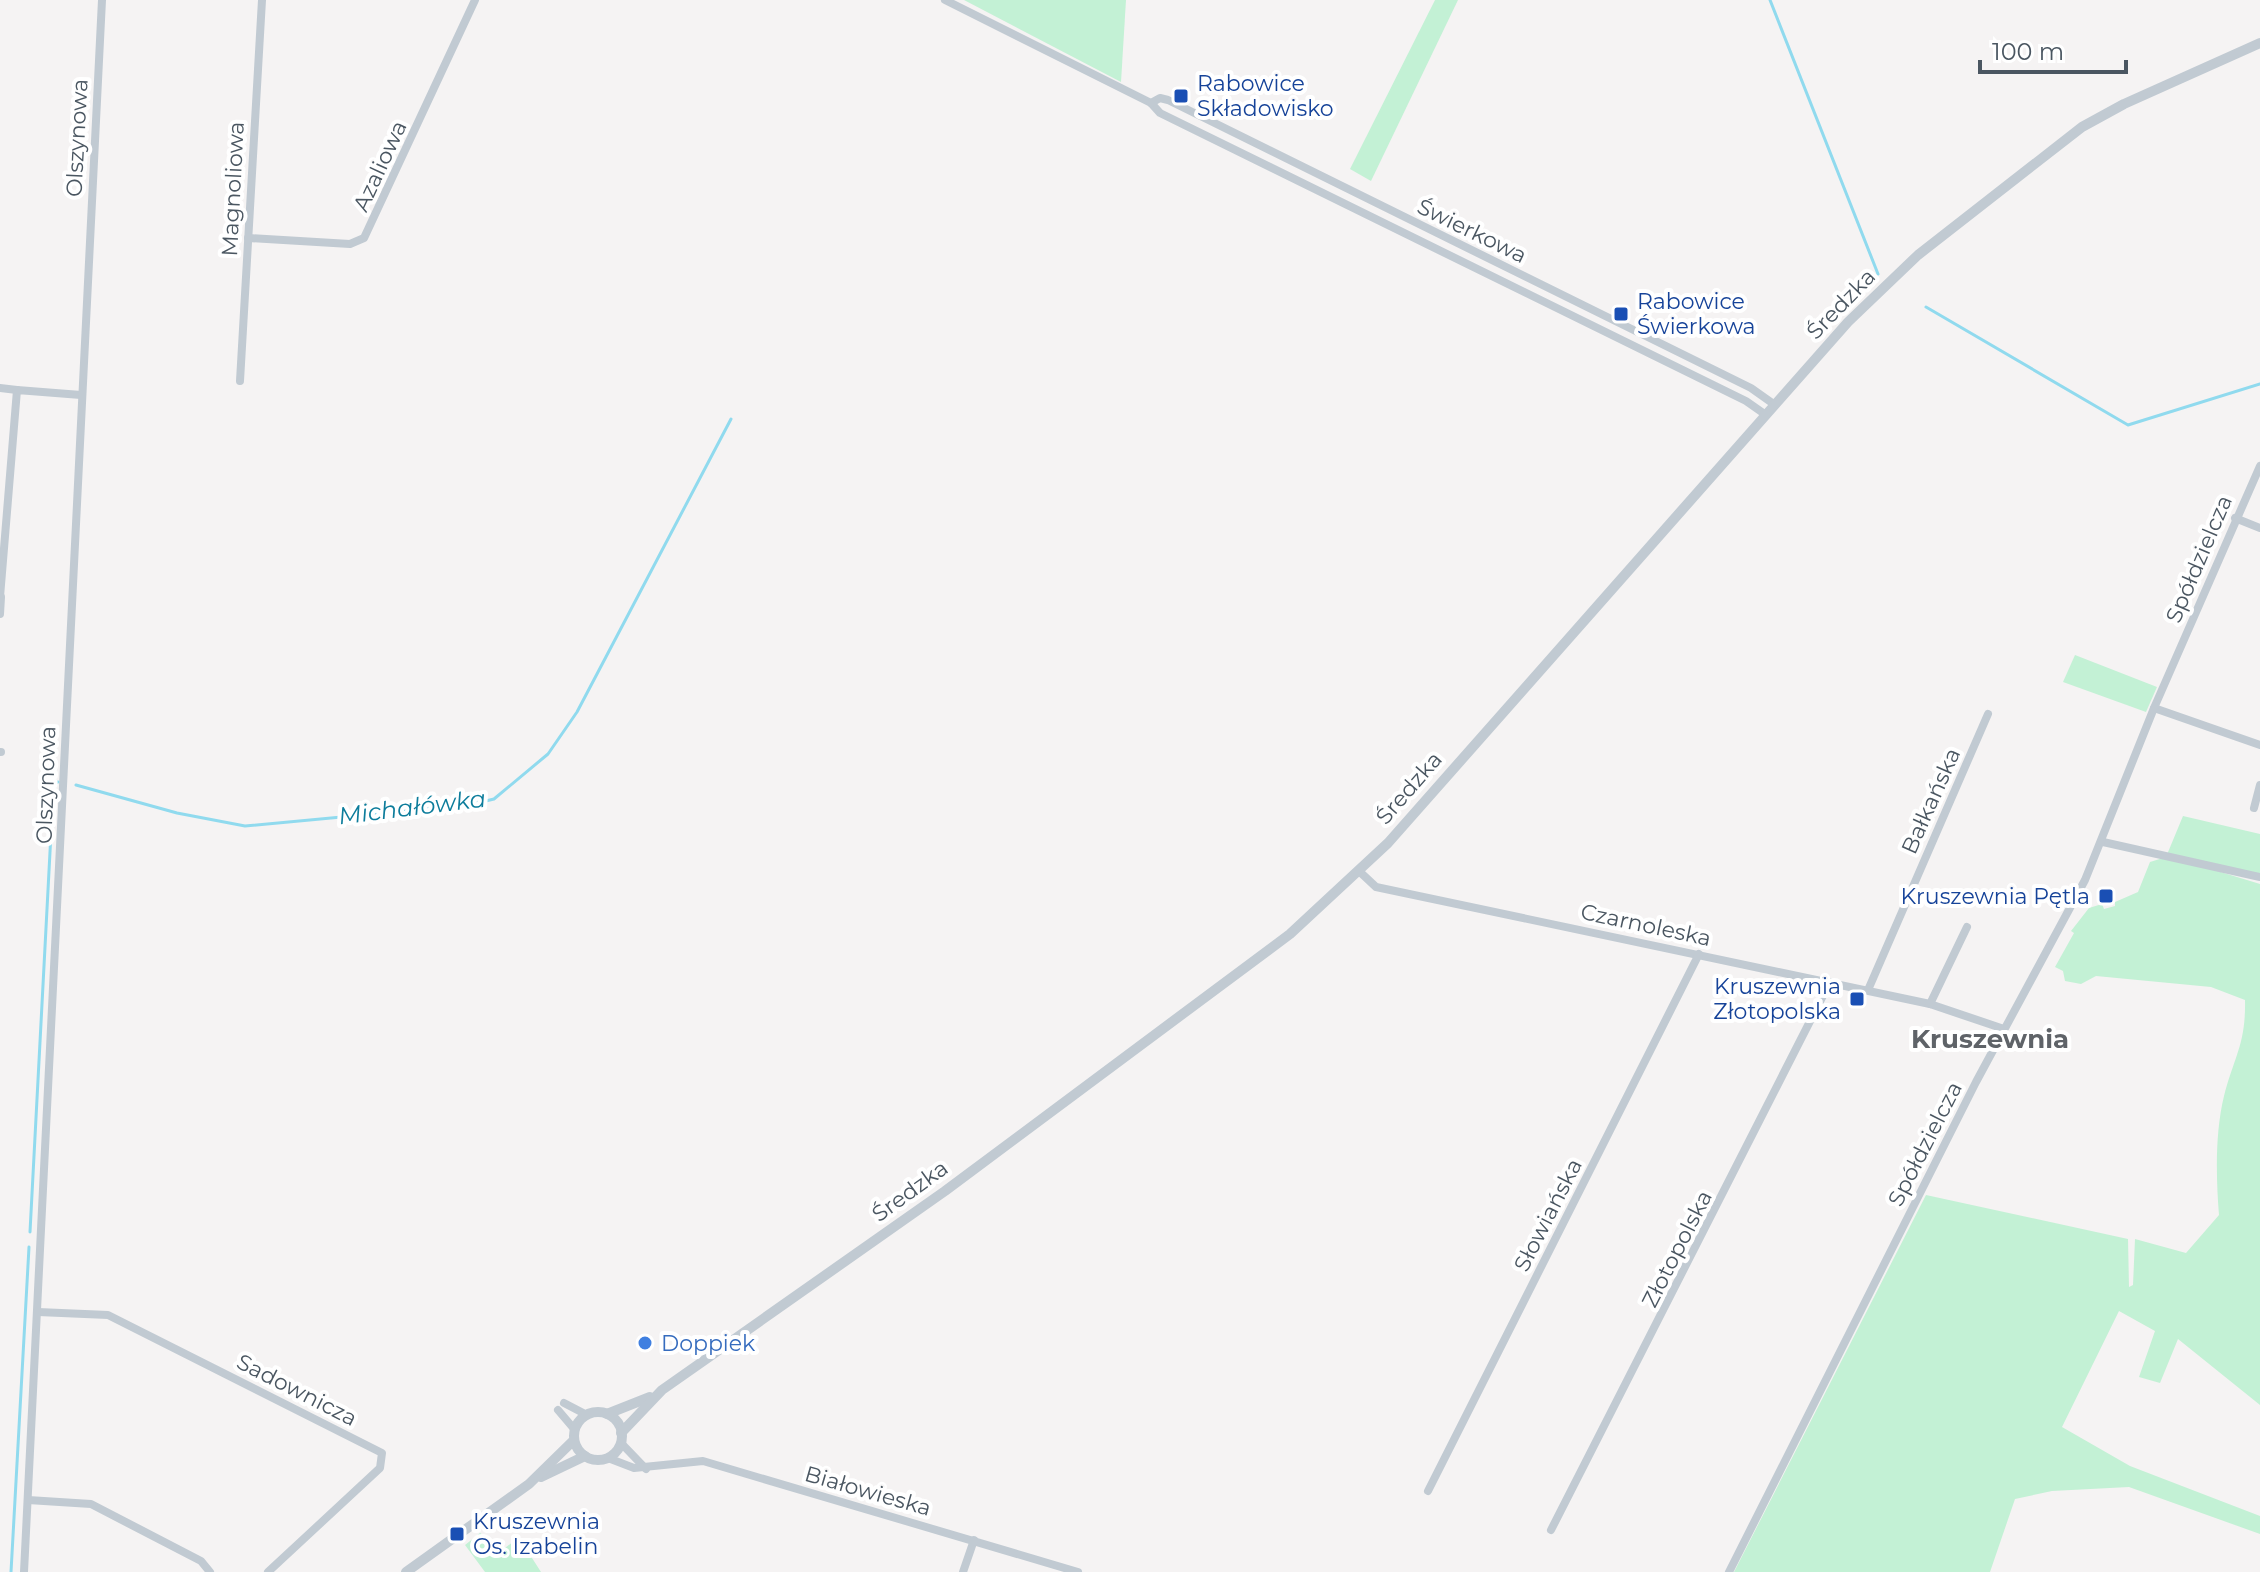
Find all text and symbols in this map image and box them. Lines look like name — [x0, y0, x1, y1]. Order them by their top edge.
scale bar — [1980, 24, 2126, 74]
text: 100 m — [1992, 37, 2064, 66]
place label: Rabowice Składowisko — [1197, 70, 1334, 122]
street label: Olszynowa — [60, 78, 94, 198]
marker: Rabowice Składowisko — [1172, 87, 1190, 105]
street label: Azaliowa — [347, 116, 413, 216]
street label: Magnoliowa — [216, 121, 250, 257]
street label: Świerkowa — [1413, 193, 1531, 269]
street label: Średzka — [1801, 263, 1881, 345]
place label: Rabowice Świerkowa — [1637, 288, 1756, 340]
marker: Rabowice Świerkowa — [1612, 305, 1630, 323]
street label: Spółdzielcza — [2160, 491, 2238, 627]
street label: Olszynowa — [30, 726, 62, 844]
street label: Bałkańska — [1896, 744, 1966, 858]
street label: Średzka — [1370, 746, 1448, 830]
water label: Michałówka — [337, 784, 487, 830]
place label: Kruszewnia Pętla — [1901, 883, 2090, 910]
marker: Kruszewnia Pętla — [2097, 887, 2115, 905]
street label: Czarnoleska — [1578, 898, 1714, 952]
place label: Kruszewnia Złotopolska — [1713, 973, 1841, 1025]
marker: Kruszewnia Złotopolska — [1848, 990, 1866, 1008]
district label: Kruszewnia — [1911, 1023, 2069, 1055]
street label: Spółdzielcza — [1882, 1077, 1968, 1211]
street label: Średzka — [867, 1154, 953, 1228]
street label: Słowiańska — [1508, 1154, 1588, 1276]
street label: Złotopolska — [1636, 1186, 1718, 1312]
place label: Doppiek — [661, 1330, 756, 1357]
marker: Doppiek — [636, 1334, 654, 1352]
street label: Sadownicza — [232, 1348, 362, 1432]
street label: Białowieska — [802, 1460, 934, 1522]
place label: Kruszewnia Os. Izabelin — [473, 1508, 600, 1560]
marker: Kruszewnia Os. Izabelin — [448, 1525, 466, 1543]

